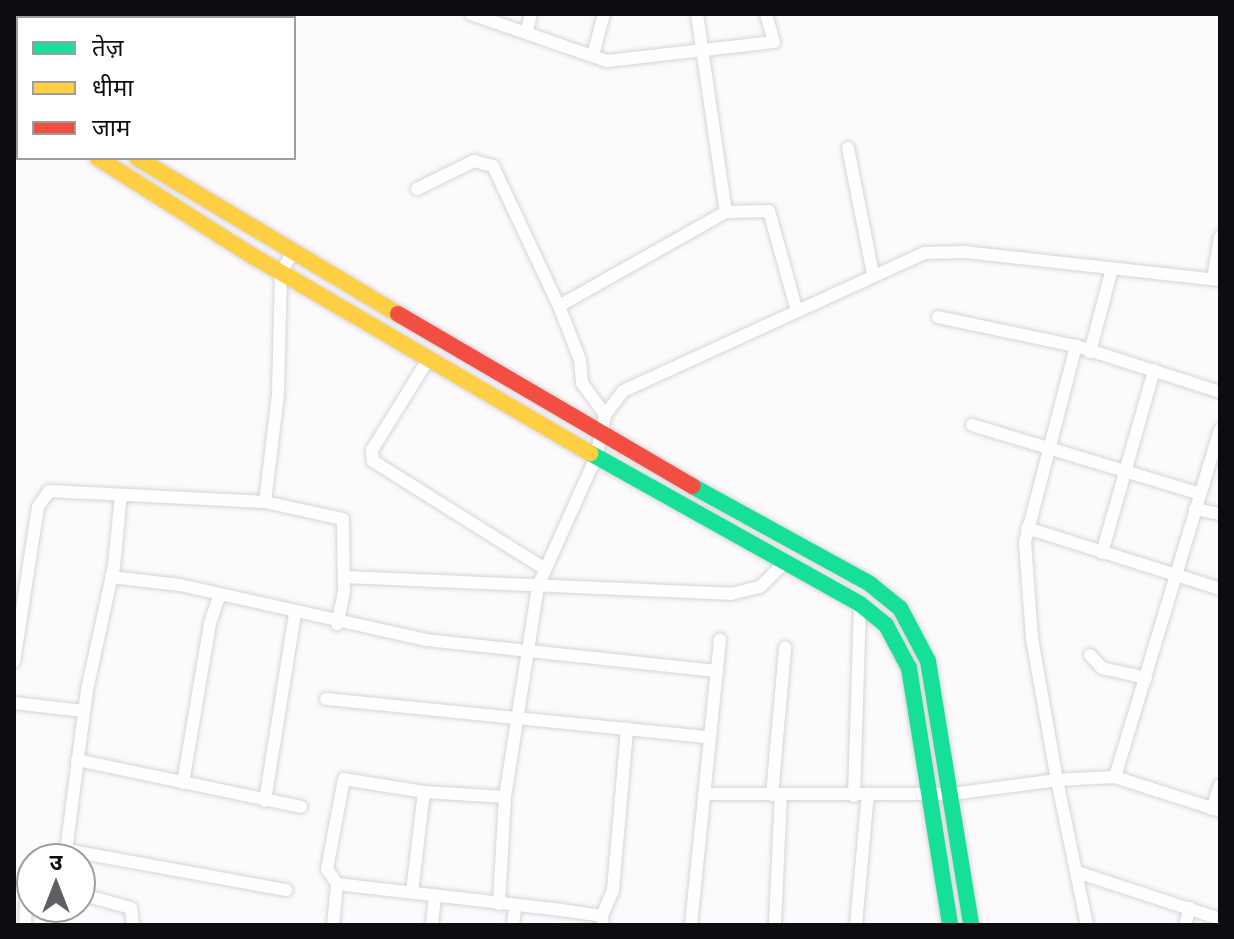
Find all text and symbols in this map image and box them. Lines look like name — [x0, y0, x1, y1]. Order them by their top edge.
legend — [16, 16, 296, 160]
text: तेज़ — [92, 30, 124, 63]
text: धीमा — [92, 70, 134, 103]
text: जाम — [92, 110, 130, 143]
north arrow — [16, 843, 96, 923]
text: उ — [50, 846, 62, 876]

